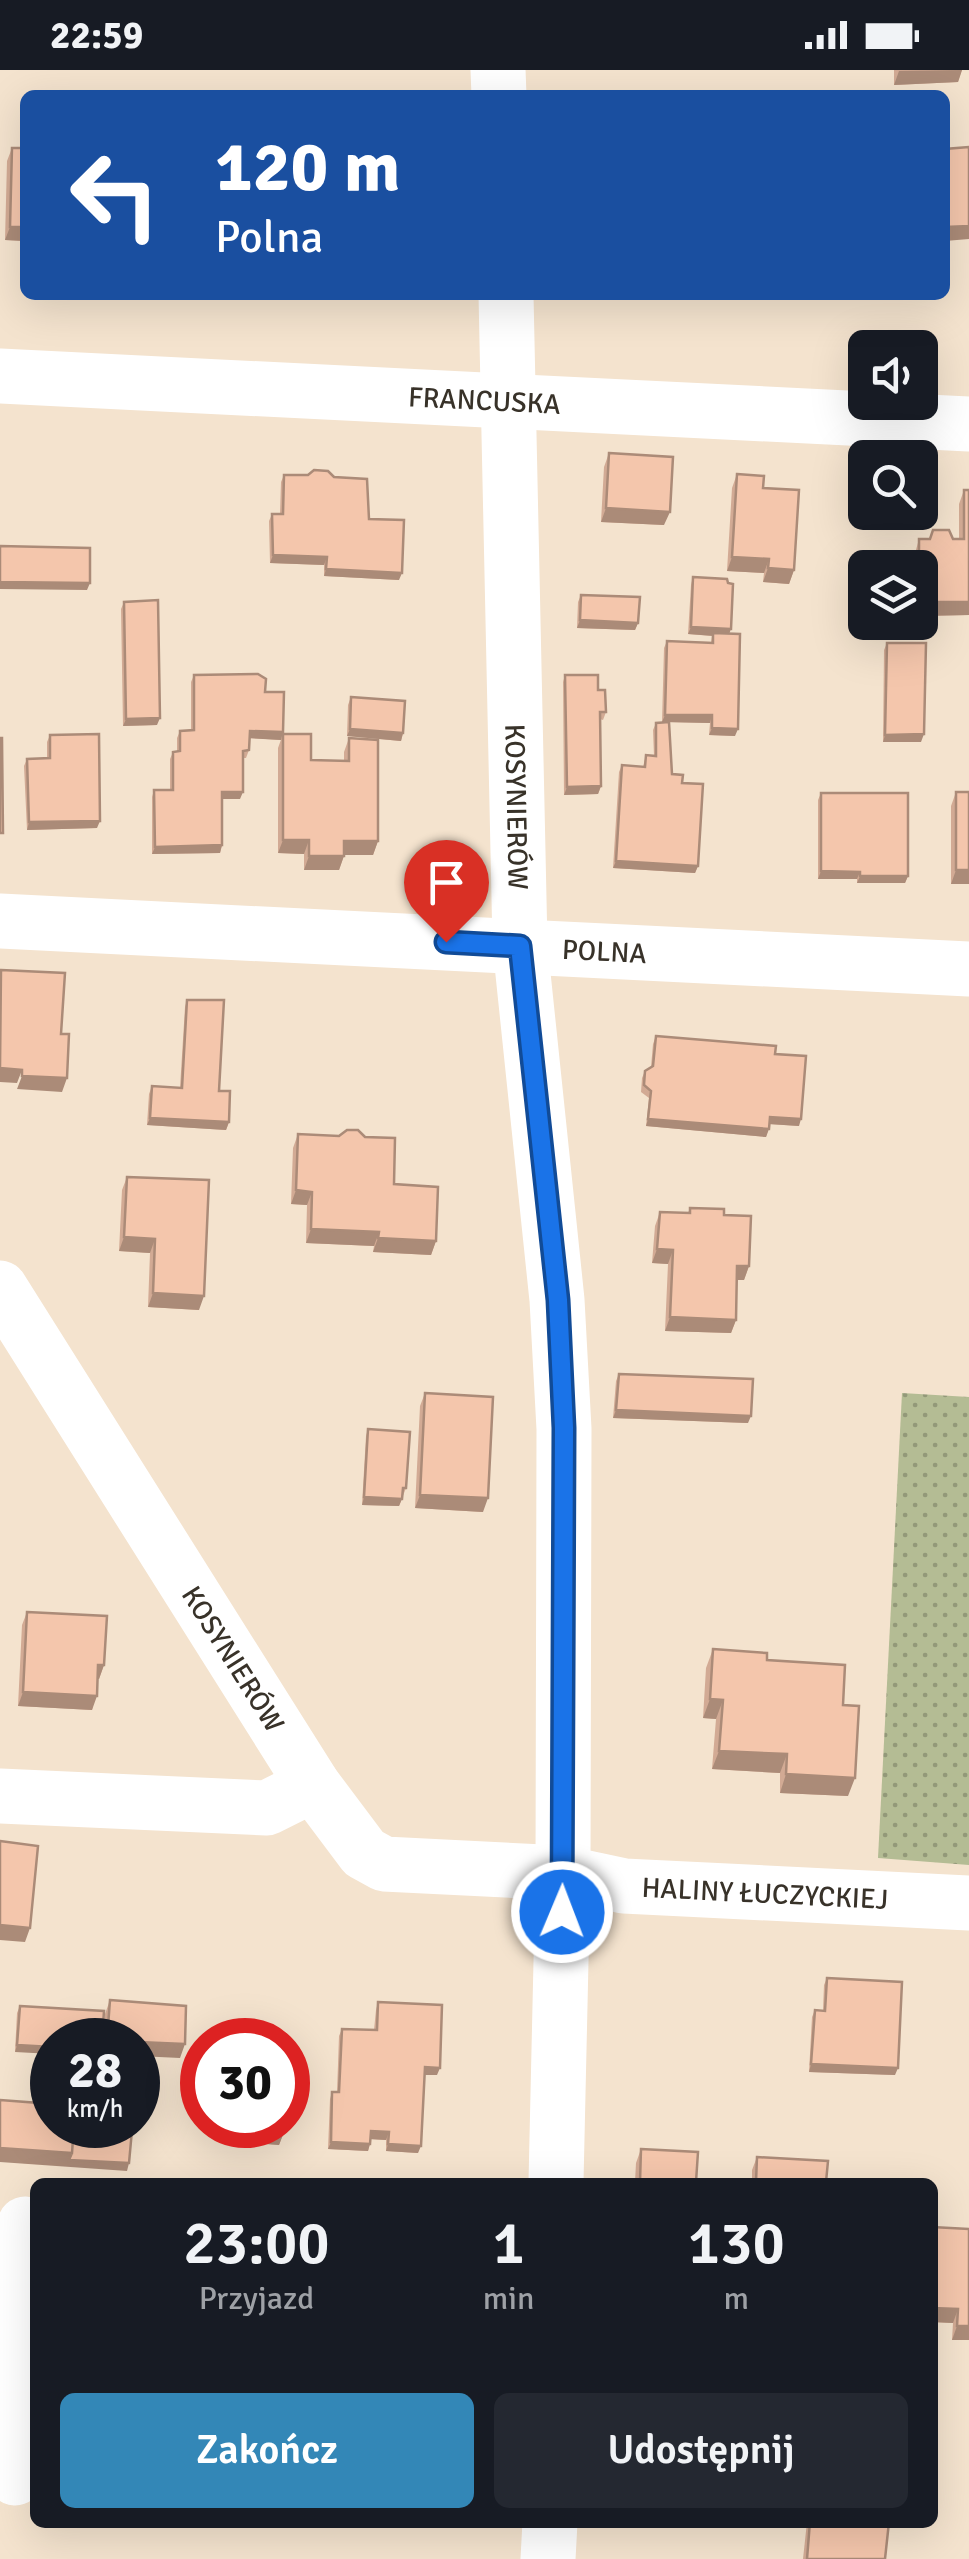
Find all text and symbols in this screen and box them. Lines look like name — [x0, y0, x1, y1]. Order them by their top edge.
text: 22:59 — [50, 12, 143, 59]
text: 120 m — [215, 124, 400, 210]
icon: left — [50, 130, 180, 260]
text: Polna — [215, 210, 323, 265]
map controls — [848, 330, 938, 640]
button: sound — [848, 330, 938, 420]
street label: FRANCUSKA — [407, 380, 561, 422]
button: search — [848, 440, 938, 530]
button: layers — [848, 550, 938, 640]
street label: KOSYNIERÓW — [497, 724, 535, 890]
pin — [404, 840, 489, 943]
icon: arrive — [419, 855, 474, 910]
street label: POLNA — [561, 933, 647, 971]
street label: KOSYNIERÓW — [174, 1580, 291, 1739]
position arrow — [510, 1860, 614, 1964]
street label: HALINY ŁUCZYCKIEJ — [641, 1871, 889, 1917]
speed limit sign: 30 — [180, 2018, 310, 2148]
text: 28 — [68, 2040, 122, 2102]
text: km/h — [67, 2093, 123, 2124]
text: 23:00 — [183, 2207, 330, 2281]
text: 1 — [492, 2207, 525, 2281]
text: 130 — [688, 2207, 785, 2281]
text: Przyjazd — [199, 2279, 314, 2318]
text: min — [483, 2279, 534, 2318]
text: m — [723, 2279, 749, 2318]
button: Zakończ — [60, 2393, 474, 2508]
button: Udostępnij — [494, 2393, 908, 2508]

